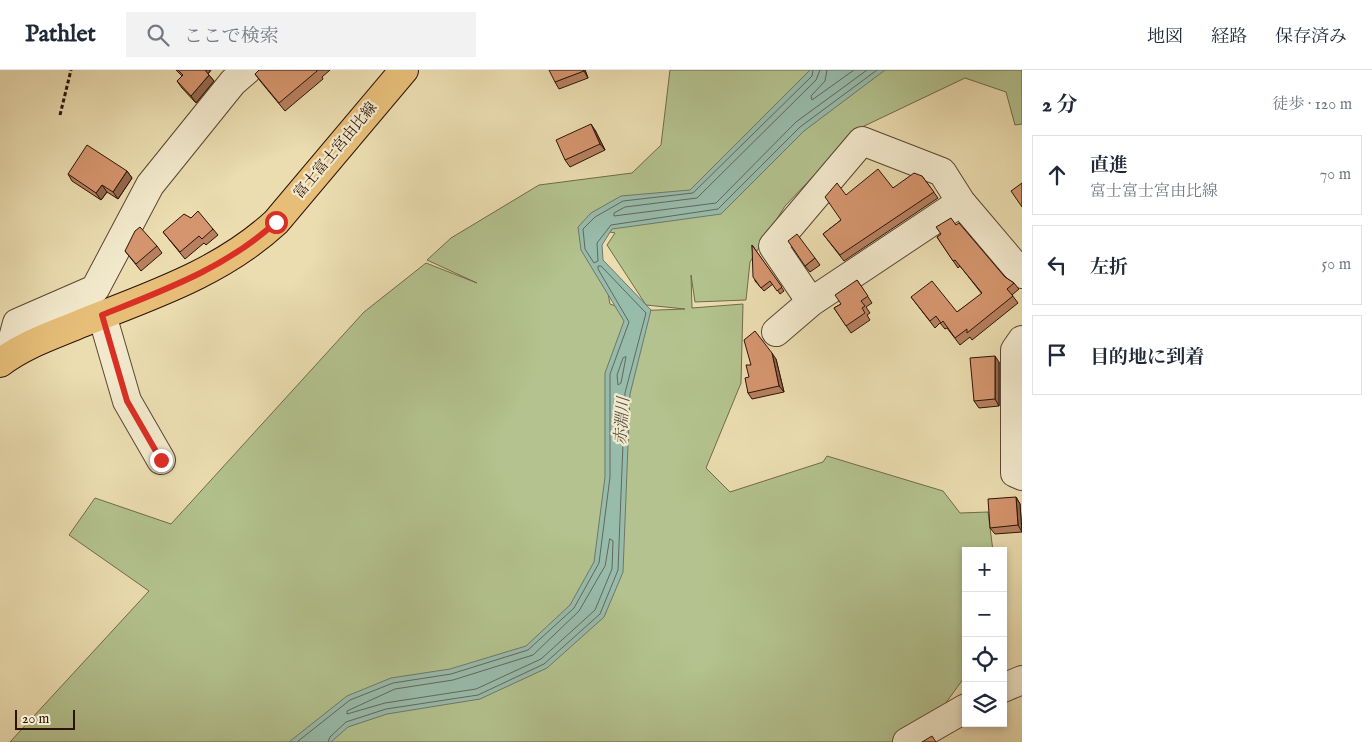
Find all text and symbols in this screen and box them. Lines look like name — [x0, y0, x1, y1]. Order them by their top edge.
search box — [126, 12, 476, 57]
text: Pathlet — [25, 19, 96, 50]
icon: search — [144, 21, 172, 49]
text: ここで検索 — [184, 25, 279, 49]
text: 地図 — [1147, 26, 1183, 49]
text: 経路 — [1211, 26, 1247, 49]
text: 保存済み — [1275, 26, 1347, 49]
text: 2 分 — [1042, 92, 1077, 119]
text: 徒歩 · 120 m — [1272, 95, 1352, 115]
street label: 富士富士宮由比線 — [290, 98, 381, 202]
text: 直進 — [1090, 154, 1128, 178]
icon: ahead — [1043, 161, 1071, 189]
text: 70 m — [1320, 165, 1351, 185]
text: 富士富士宮由比線 — [1090, 182, 1218, 202]
route start — [265, 211, 288, 234]
icon: left — [1043, 251, 1071, 279]
text: 50 m — [1322, 255, 1351, 275]
text: 左折 — [1090, 256, 1128, 280]
icon: arrive — [1043, 341, 1071, 369]
text: 目的地に到着 — [1090, 346, 1204, 370]
water label: 赤淵川 — [611, 395, 635, 446]
route end — [150, 449, 173, 472]
map controls — [962, 547, 1007, 727]
button: + — [962, 547, 1007, 592]
button: − — [962, 592, 1007, 637]
button: locate — [962, 637, 1007, 682]
button: layers — [962, 682, 1007, 727]
scale bar — [15, 707, 75, 730]
text: 20 m — [22, 710, 49, 728]

